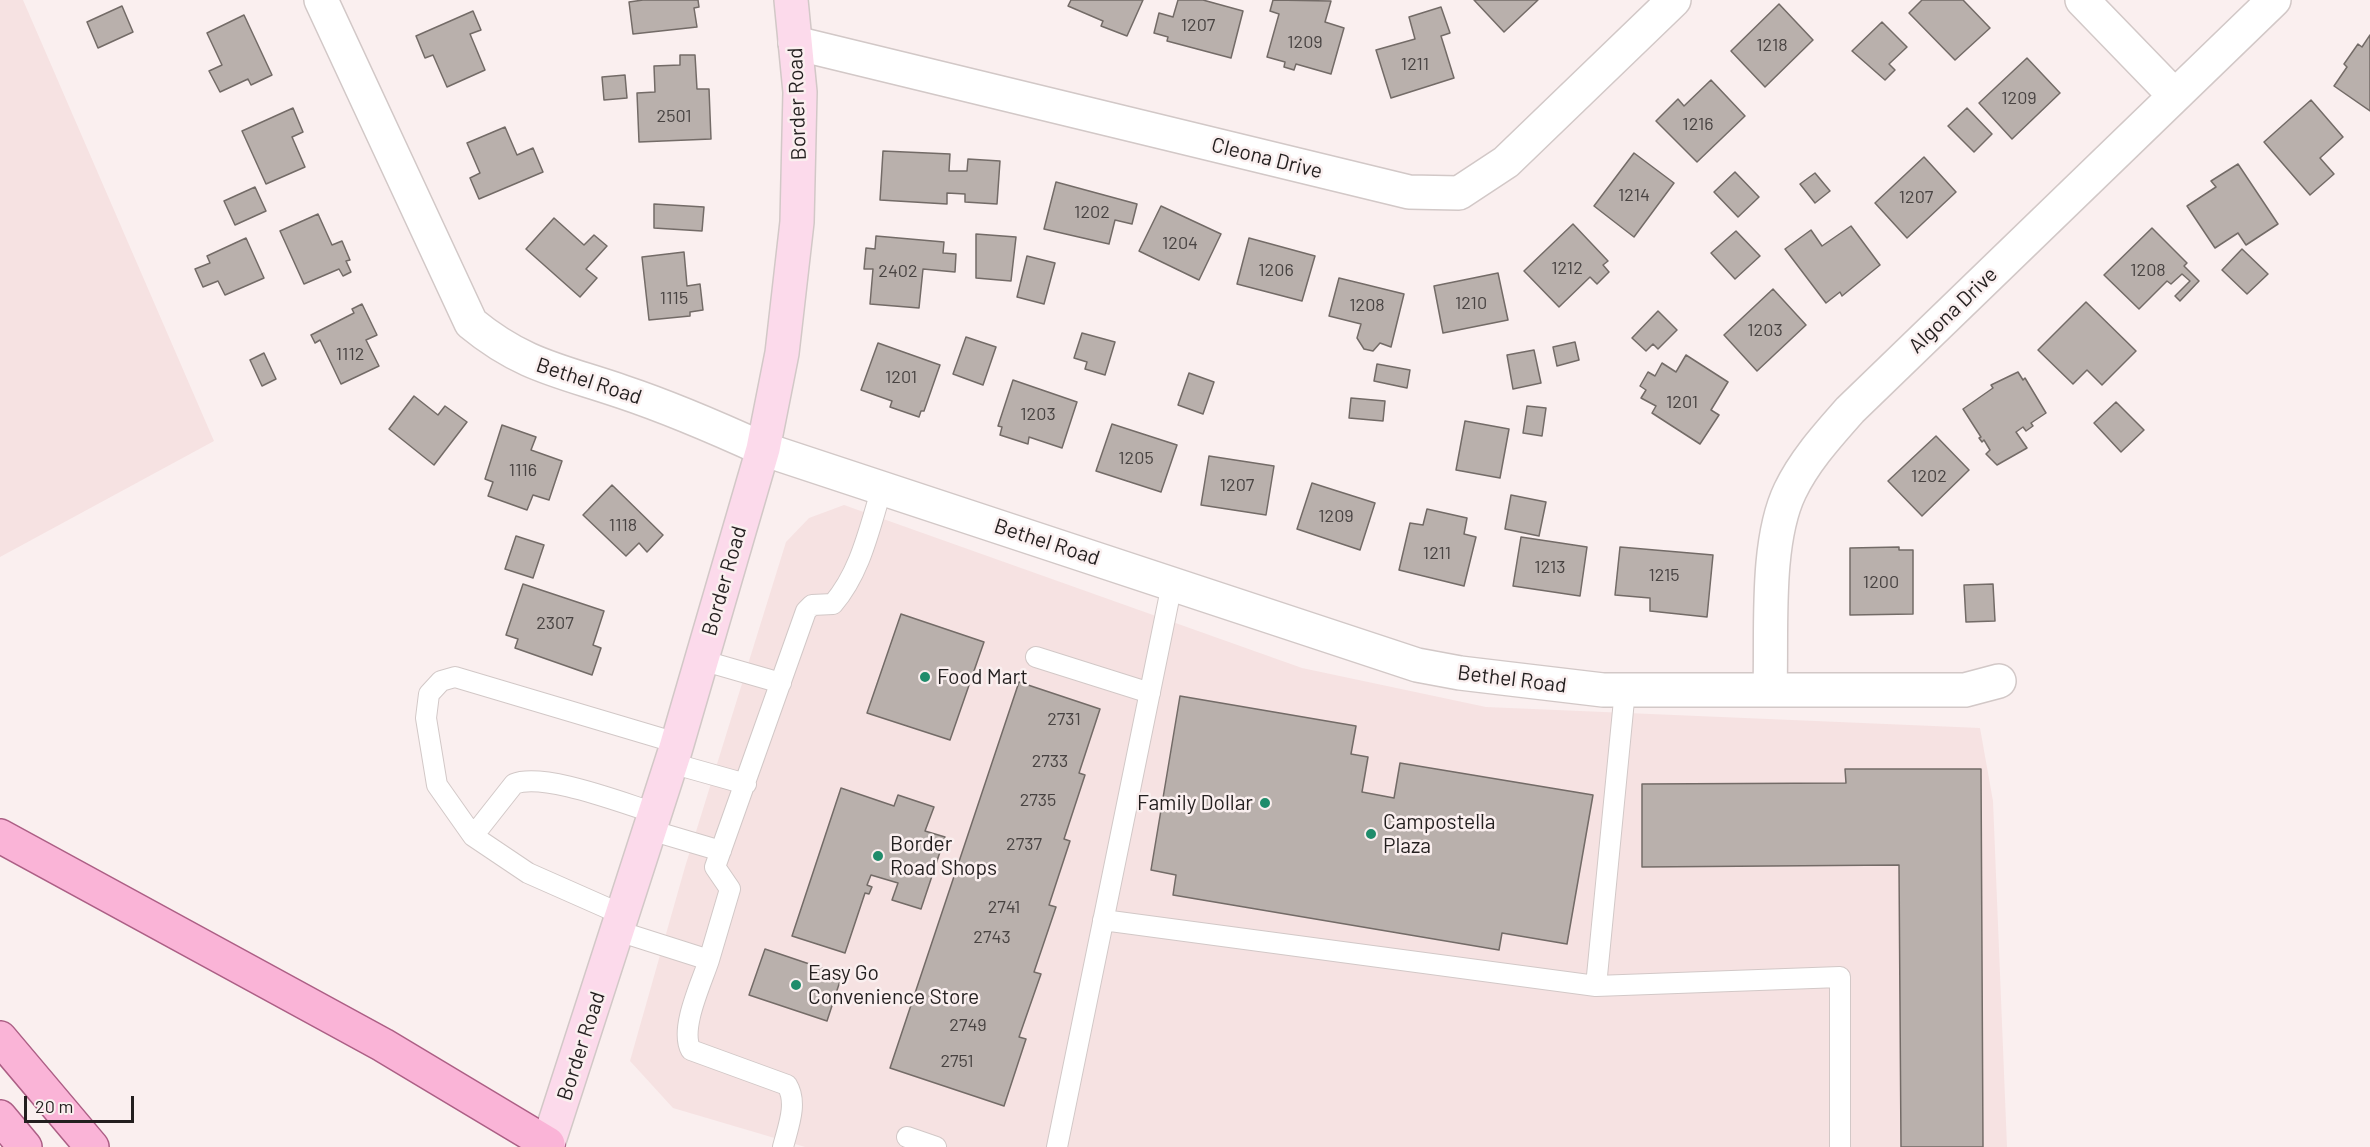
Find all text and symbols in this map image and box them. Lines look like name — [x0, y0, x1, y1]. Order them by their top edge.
house number: 1207 — [1181, 14, 1215, 36]
house number: 1209 — [1287, 31, 1323, 53]
house number: 1218 — [1756, 34, 1788, 56]
street label: Border Road — [782, 47, 812, 161]
house number: 1211 — [1401, 53, 1429, 75]
house number: 1209 — [2001, 87, 2037, 109]
house number: 2501 — [657, 105, 691, 127]
house number: 1216 — [1682, 113, 1714, 135]
street label: Cleona Drive — [1209, 132, 1325, 184]
house number: 1214 — [1618, 184, 1650, 206]
house number: 1207 — [1899, 186, 1933, 208]
house number: 1202 — [1074, 201, 1110, 223]
house number: 1204 — [1162, 232, 1198, 254]
house number: 1212 — [1551, 257, 1583, 279]
house number: 1206 — [1258, 259, 1294, 281]
house number: 1208 — [2130, 259, 2166, 281]
house number: 2402 — [878, 260, 918, 282]
street label: Algona Drive — [1903, 262, 2003, 358]
house number: 1115 — [660, 287, 688, 309]
house number: 1210 — [1455, 292, 1487, 314]
house number: 1208 — [1349, 294, 1385, 316]
house number: 1203 — [1747, 319, 1783, 341]
house number: 1112 — [336, 343, 364, 365]
street label: Bethel Road — [533, 352, 645, 410]
house number: 1201 — [885, 366, 917, 388]
house number: 1201 — [1666, 391, 1698, 413]
house number: 1203 — [1020, 403, 1056, 425]
house number: 1205 — [1118, 447, 1154, 469]
house number: 1116 — [509, 459, 537, 481]
house number: 1202 — [1911, 465, 1947, 487]
house number: 1207 — [1220, 474, 1254, 496]
house number: 1209 — [1318, 505, 1354, 527]
street label: Bethel Road — [991, 513, 1103, 571]
house number: 1118 — [609, 514, 637, 536]
street label: Border Road — [696, 523, 752, 639]
house number: 1211 — [1423, 542, 1451, 564]
house number: 1213 — [1534, 556, 1566, 578]
house number: 1215 — [1648, 564, 1680, 586]
house number: 1200 — [1863, 571, 1899, 593]
house number: 2307 — [536, 612, 574, 634]
street label: Bethel Road — [1456, 660, 1568, 698]
place label: Food Mart — [937, 664, 1028, 690]
marker: Food Mart — [918, 670, 932, 684]
house number: 2731 — [1047, 708, 1081, 730]
house number: 2733 — [1032, 750, 1068, 772]
house number: 2735 — [1020, 789, 1056, 811]
place label: Family Dollar — [1137, 790, 1253, 816]
marker: Family Dollar — [1258, 796, 1272, 810]
place label: Campostella Plaza — [1383, 809, 1496, 859]
marker: Campostella Plaza — [1364, 827, 1378, 841]
place label: Border Road Shops — [890, 831, 997, 881]
house number: 2737 — [1006, 833, 1042, 855]
marker: Border Road Shops — [871, 849, 885, 863]
house number: 2741 — [988, 896, 1020, 918]
house number: 2743 — [973, 926, 1011, 948]
place label: Easy Go Convenience Store — [808, 960, 979, 1010]
marker: Easy Go Convenience Store — [789, 978, 803, 992]
street label: Border Road — [552, 988, 610, 1104]
house number: 2749 — [949, 1014, 987, 1036]
house number: 2751 — [940, 1050, 974, 1072]
scale bar — [27, 1084, 136, 1122]
text: 20 m — [35, 1095, 73, 1117]

